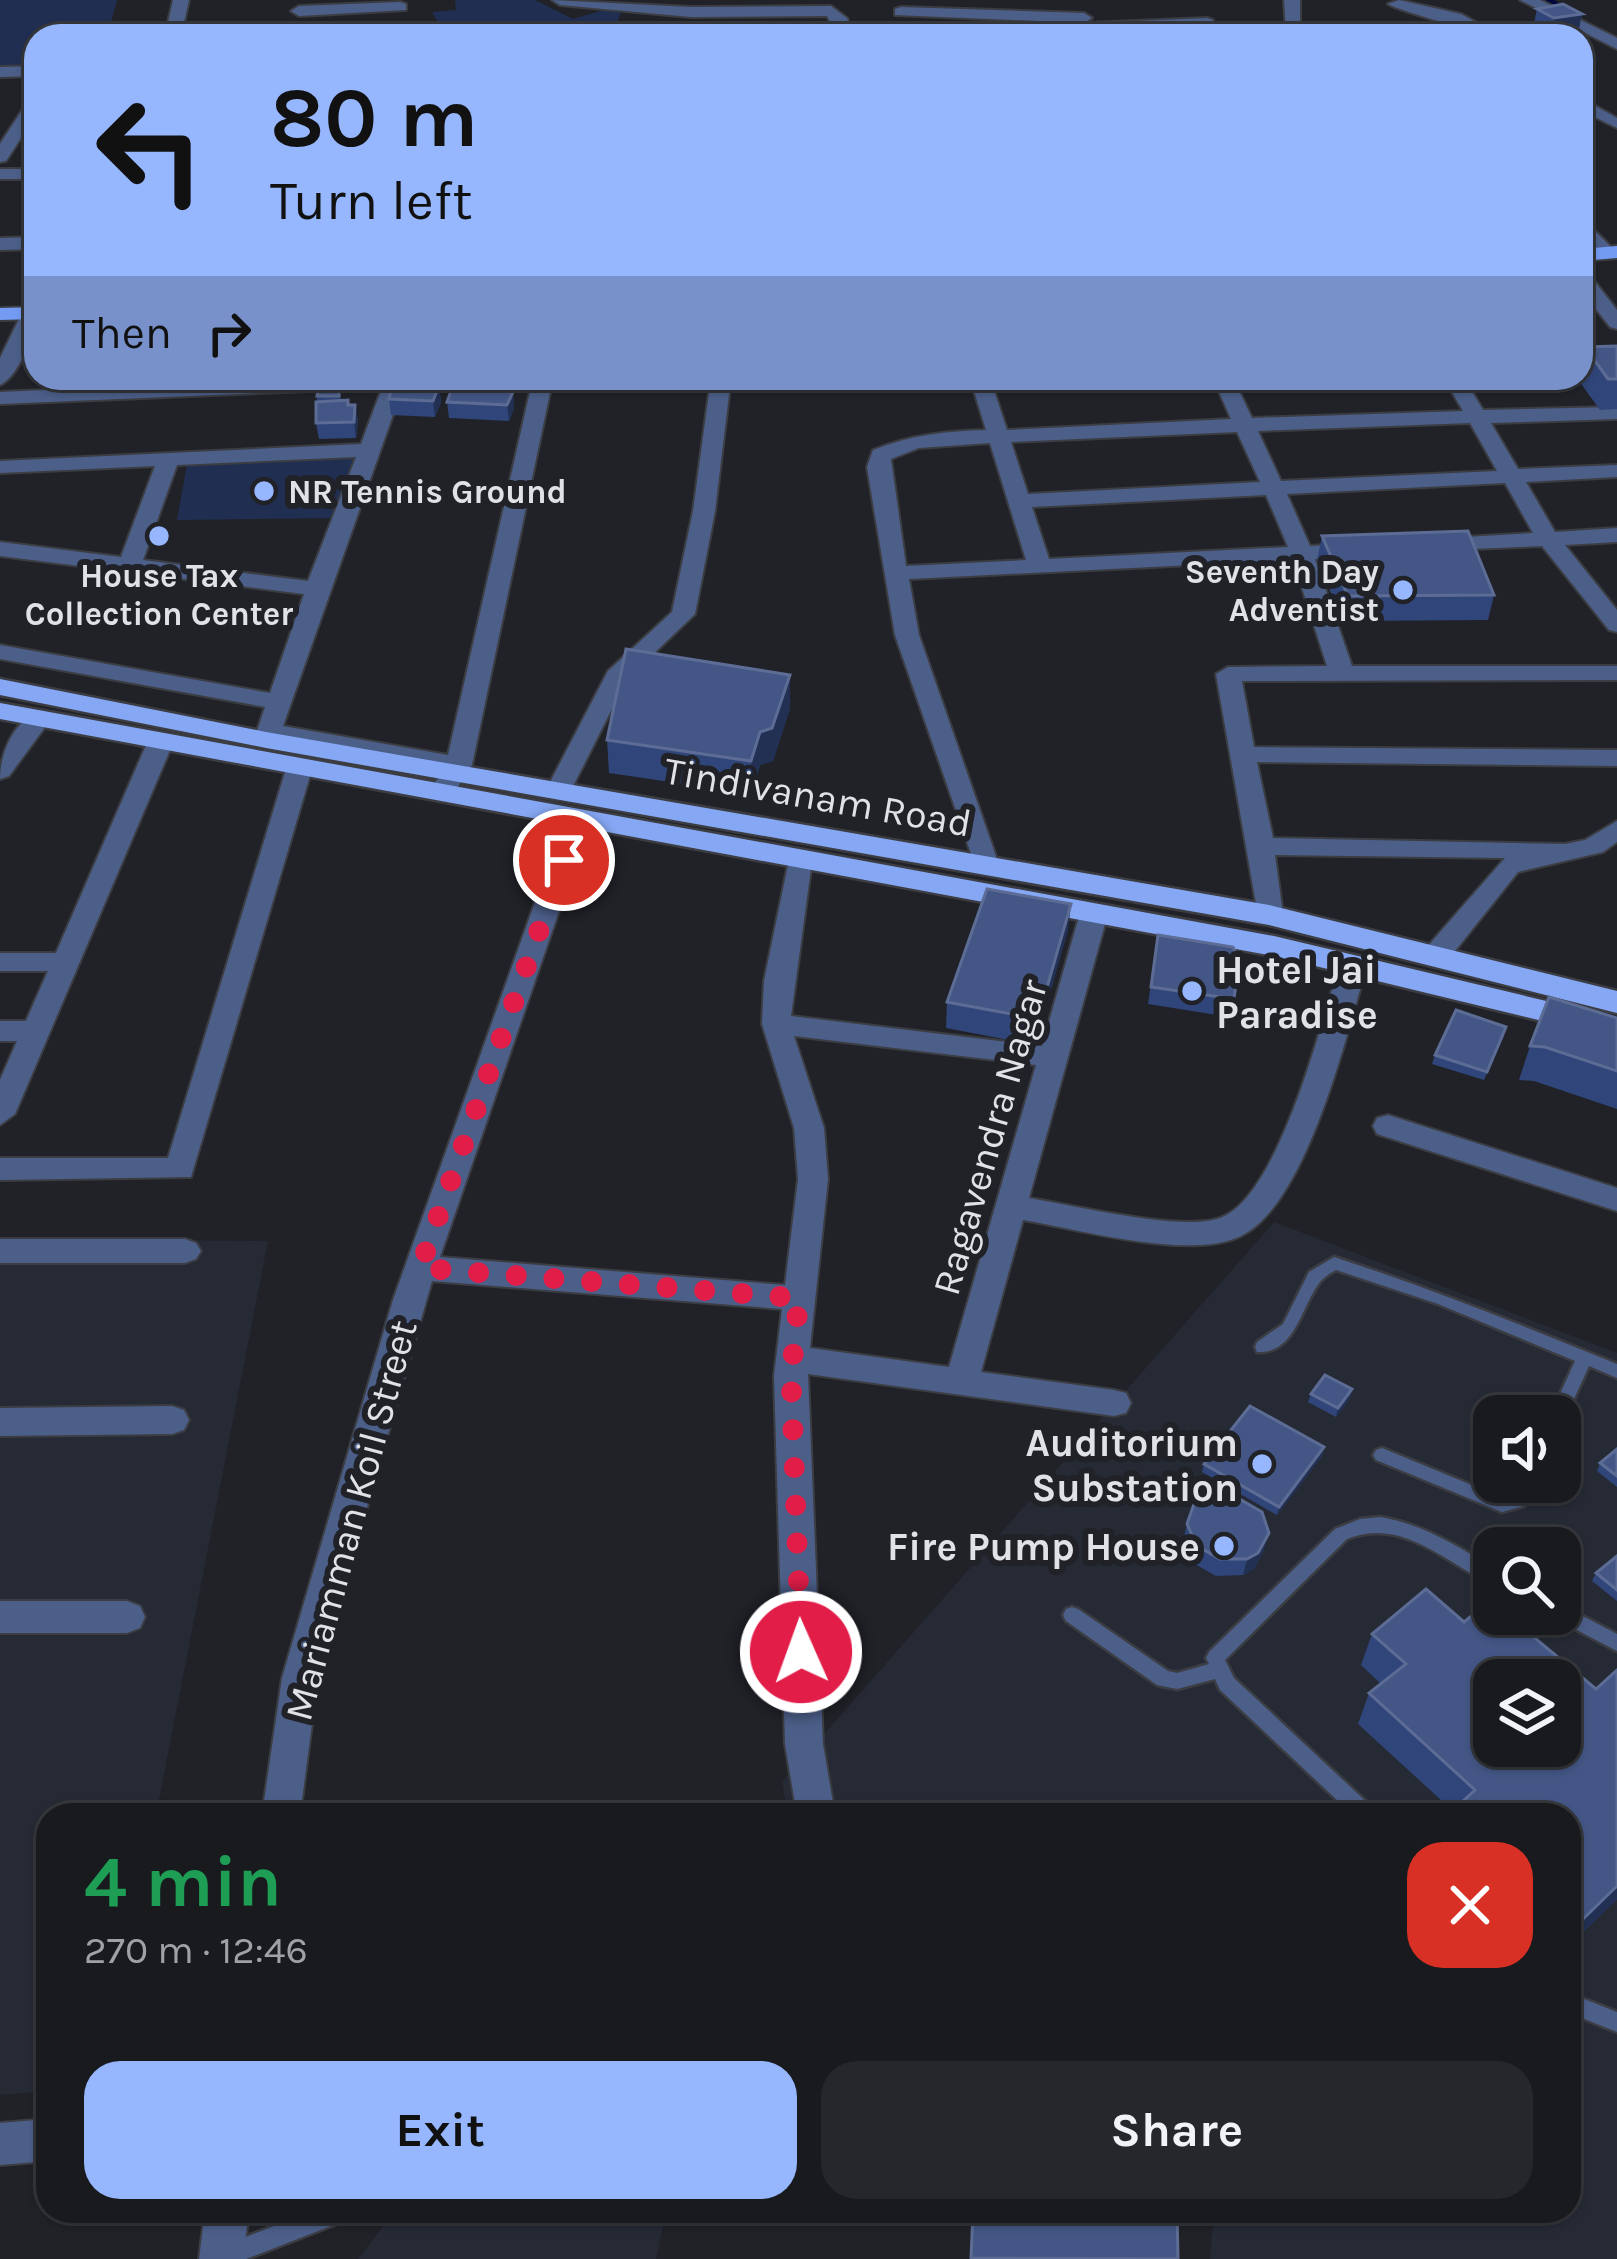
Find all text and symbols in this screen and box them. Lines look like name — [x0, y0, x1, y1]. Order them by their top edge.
text: 80 m — [270, 69, 478, 167]
icon: left — [72, 72, 228, 228]
text: Turn left — [270, 169, 473, 233]
icon: right — [196, 300, 262, 366]
text: Then — [72, 307, 172, 359]
place label: NR Tennis Ground — [288, 473, 567, 511]
marker: NR Tennis Ground — [251, 478, 277, 504]
marker: House Tax Collection Center — [146, 523, 172, 549]
place label: Seventh Day Adventist — [1185, 553, 1379, 629]
place label: House Tax Collection Center — [25, 557, 293, 633]
marker: Seventh Day Adventist — [1390, 577, 1416, 603]
street label: Tindivanam Road — [661, 747, 975, 847]
pin — [513, 809, 615, 911]
icon: arrive — [531, 827, 597, 893]
place label: Hotel Jai Paradise — [1216, 947, 1378, 1038]
street label: Ragavendra Nagar — [923, 974, 1057, 1300]
marker: Hotel Jai Paradise — [1179, 978, 1205, 1004]
street label: Mariamman Koil Street — [275, 1315, 427, 1726]
map controls — [1473, 1395, 1581, 1767]
button: sound — [1473, 1395, 1581, 1503]
place label: Auditorium Substation — [1025, 1420, 1238, 1511]
marker: Auditorium Substation — [1249, 1451, 1275, 1477]
place label: Fire Pump House — [887, 1524, 1200, 1570]
button: search — [1473, 1527, 1581, 1635]
marker: Fire Pump House — [1211, 1533, 1237, 1559]
position arrow — [738, 1589, 864, 1715]
button: layers — [1473, 1659, 1581, 1767]
text: 4 min — [84, 1840, 282, 1924]
button: close — [1407, 1842, 1533, 1968]
text: 270 m · 12:46 — [84, 1927, 308, 1973]
button: Exit — [84, 2061, 797, 2199]
button: Share — [821, 2061, 1533, 2199]

